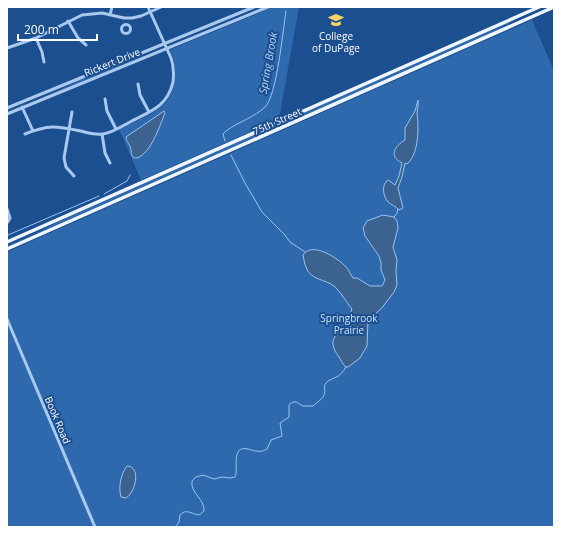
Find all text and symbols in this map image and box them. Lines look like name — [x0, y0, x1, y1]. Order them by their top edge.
school or university icon: College of DuPage — [327, 11, 345, 29]
scale bar — [18, 16, 97, 42]
text: 200 m — [24, 21, 59, 38]
place label: College of DuPage — [312, 29, 360, 55]
water label: Spring Brook — [255, 30, 280, 95]
street label: Rickert Drive — [82, 44, 142, 80]
street label: 75th Street — [251, 104, 304, 138]
park label: Springbrook Prairie — [320, 311, 378, 337]
street label: Book Road — [42, 394, 74, 446]

